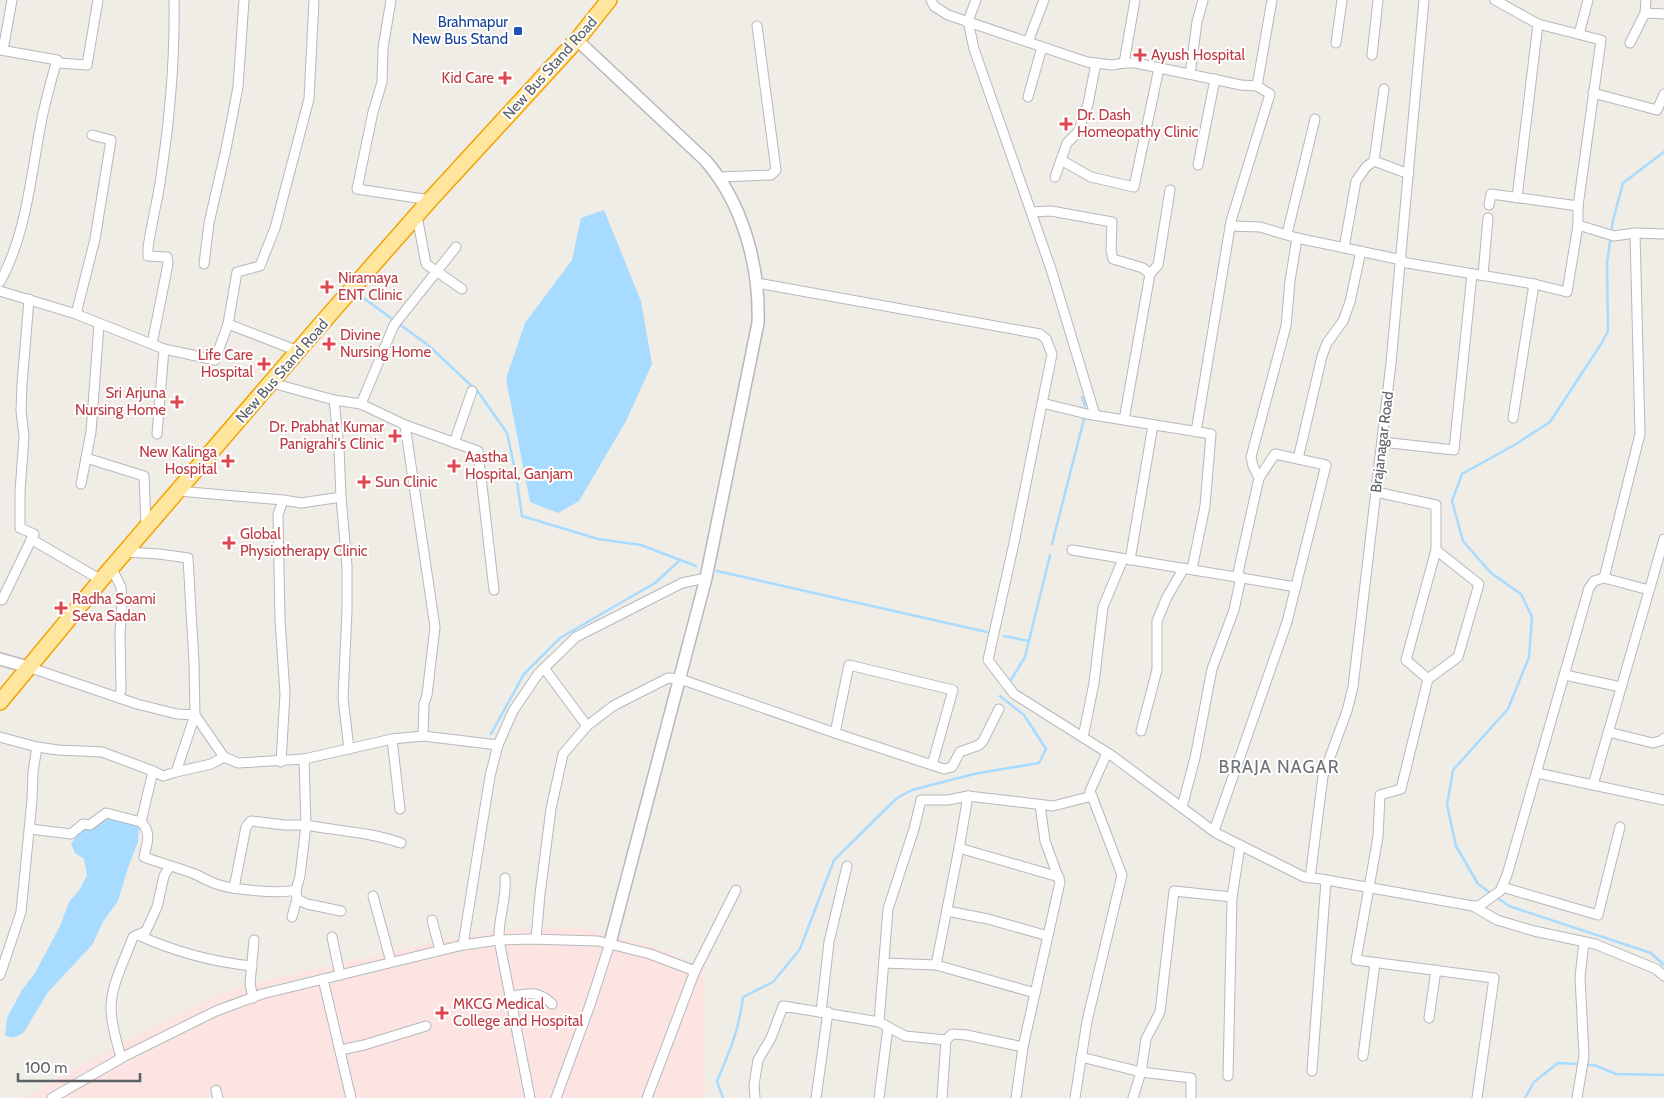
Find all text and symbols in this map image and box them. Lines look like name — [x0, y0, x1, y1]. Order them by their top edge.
place label: Brahmapur New Bus Stand — [412, 13, 508, 48]
street label: New Bus Stand Road — [499, 13, 601, 123]
marker: Brahmapur New Bus Stand — [512, 25, 524, 37]
place label: Ayush Hospital — [1151, 46, 1245, 64]
marker: Ayush Hospital — [1133, 48, 1147, 62]
place label: Kid Care — [442, 69, 494, 87]
marker: Kid Care — [498, 71, 512, 85]
place label: Dr. Dash Homeopathy Clinic — [1077, 106, 1199, 141]
marker: Dr. Dash Homeopathy Clinic — [1059, 117, 1073, 131]
place label: Niramaya ENT Clinic — [338, 269, 403, 304]
marker: Niramaya ENT Clinic — [320, 280, 334, 294]
street label: New Bus Stand Road — [232, 315, 332, 427]
place label: Divine Nursing Home — [340, 326, 431, 361]
marker: Divine Nursing Home — [322, 337, 336, 351]
place label: Life Care Hospital — [198, 346, 253, 381]
marker: Life Care Hospital — [257, 357, 271, 371]
place label: Sri Arjuna Nursing Home — [75, 384, 167, 419]
street label: Brajanagar Road — [1367, 390, 1397, 494]
marker: Sri Arjuna Nursing Home — [170, 395, 184, 409]
place label: Dr. Prabhat Kumar Panigrahi's Clinic — [269, 418, 384, 453]
marker: Dr. Prabhat Kumar Panigrahi's Clinic — [388, 429, 402, 443]
place label: New Kalinga Hospital — [139, 443, 218, 478]
place label: Aastha Hospital, Ganjam — [465, 448, 573, 483]
marker: New Kalinga Hospital — [221, 454, 235, 468]
marker: Aastha Hospital, Ganjam — [447, 459, 461, 473]
place label: Sun Clinic — [375, 473, 438, 491]
marker: Sun Clinic — [357, 475, 371, 489]
place label: Global Physiotherapy Clinic — [240, 525, 368, 560]
marker: Global Physiotherapy Clinic — [222, 536, 236, 550]
place label: Radha Soami Seva Sadan — [72, 590, 156, 625]
marker: Radha Soami Seva Sadan — [54, 601, 68, 615]
district label: BRAJA NAGAR — [1218, 756, 1340, 778]
place label: MKCG Medical College and Hospital — [453, 995, 583, 1030]
marker: MKCG Medical College and Hospital — [435, 1006, 449, 1020]
scale bar — [18, 1050, 140, 1082]
text: 100 m — [25, 1059, 67, 1077]

